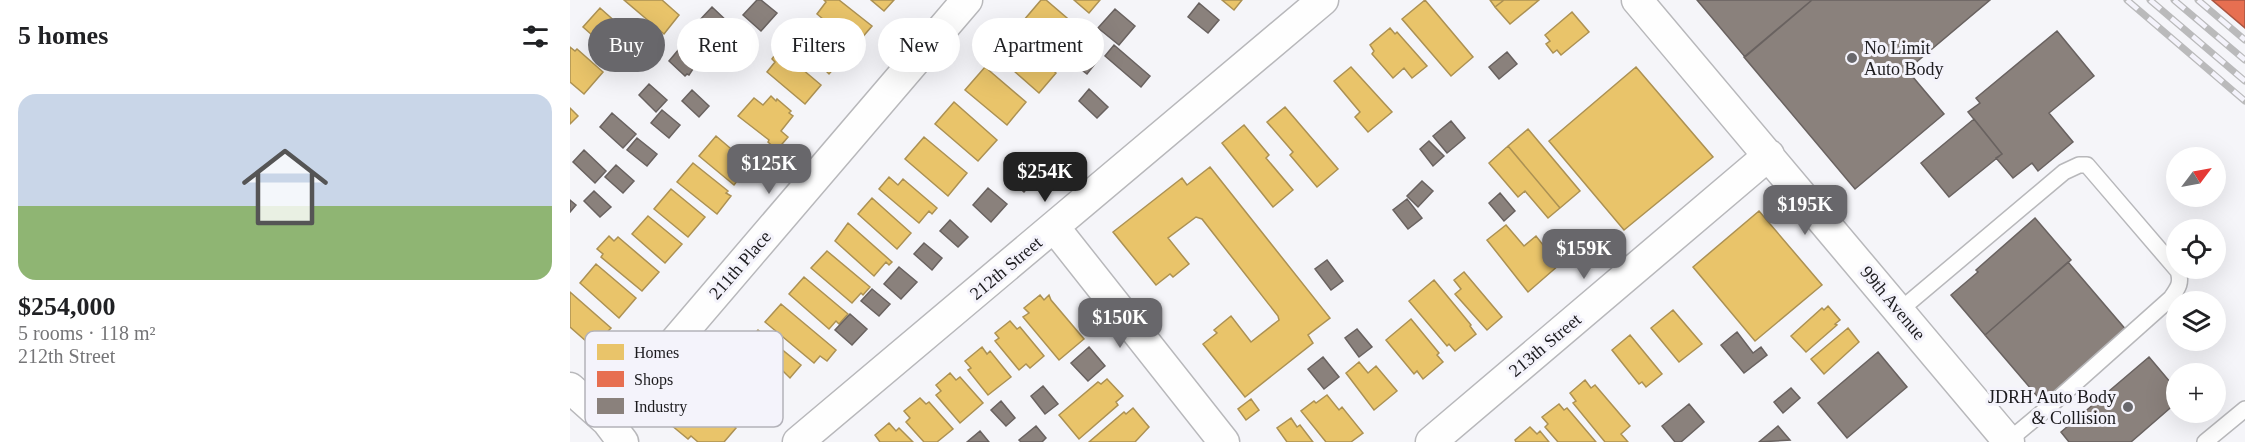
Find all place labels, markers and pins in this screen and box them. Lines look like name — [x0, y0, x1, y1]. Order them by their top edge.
place label: No Limit Auto Body — [1864, 38, 1944, 79]
marker: No Limit Auto Body — [1845, 51, 1859, 65]
pin: $125K — [727, 144, 811, 195]
pin: $254K — [1003, 152, 1087, 203]
pin: $195K — [1763, 185, 1847, 236]
pin: $159K — [1542, 229, 1626, 280]
pin: $150K — [1078, 298, 1162, 349]
place label: JDRH Auto Body & Collision — [1988, 387, 2116, 428]
marker: JDRH Auto Body & Collision — [2121, 400, 2135, 414]

